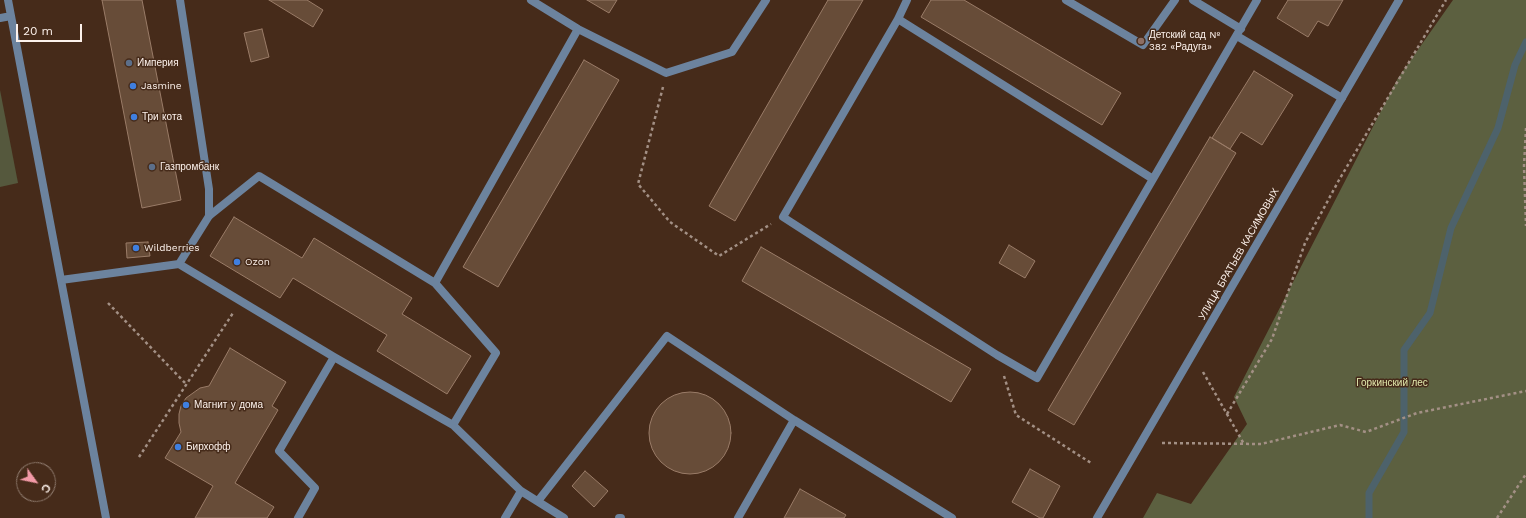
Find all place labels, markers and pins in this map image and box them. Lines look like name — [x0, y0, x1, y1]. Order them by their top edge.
place label: Детский сад № 382 «Радуга» — [1149, 29, 1220, 52]
marker: Детский сад № 382 «Радуга» — [1136, 36, 1146, 46]
place label: Империя — [137, 57, 179, 69]
marker: Империя — [124, 58, 134, 68]
place label: Jasmine — [141, 80, 182, 92]
marker: Jasmine — [128, 81, 138, 91]
place label: Три кота — [142, 111, 182, 123]
marker: Три кота — [129, 112, 139, 122]
place label: Газпромбанк — [160, 161, 219, 173]
marker: Газпромбанк — [147, 162, 157, 172]
place label: Wildberries — [144, 242, 199, 254]
marker: Wildberries — [131, 243, 141, 253]
place label: Ozon — [245, 256, 270, 268]
marker: Ozon — [232, 257, 242, 267]
place label: Магнит у дома — [194, 399, 263, 411]
marker: Магнит у дома — [181, 400, 191, 410]
place label: Бирхофф — [186, 441, 231, 453]
marker: Бирхофф — [173, 442, 183, 452]

